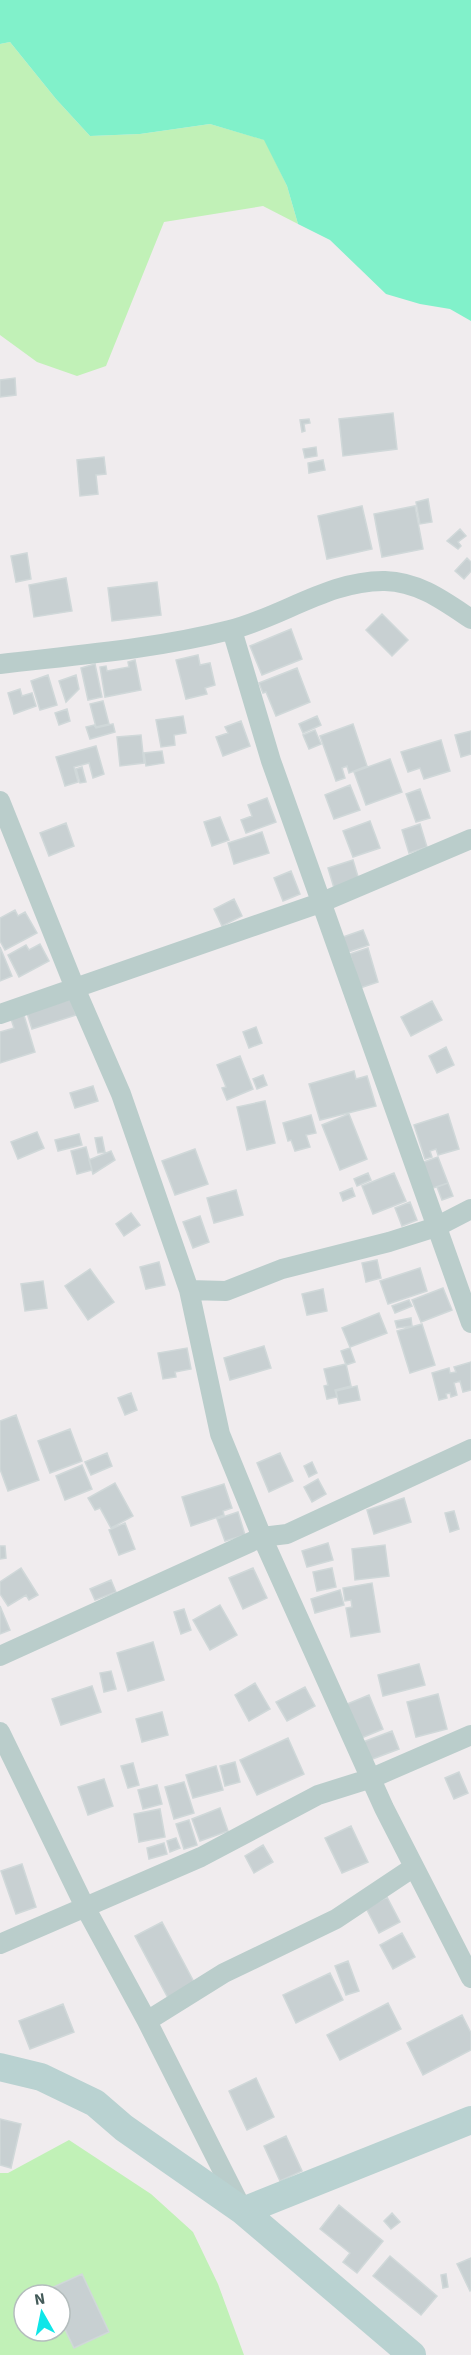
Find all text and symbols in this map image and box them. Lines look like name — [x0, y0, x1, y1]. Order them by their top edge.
north arrow — [12, 2283, 72, 2343]
text: N — [33, 2287, 47, 2311]

